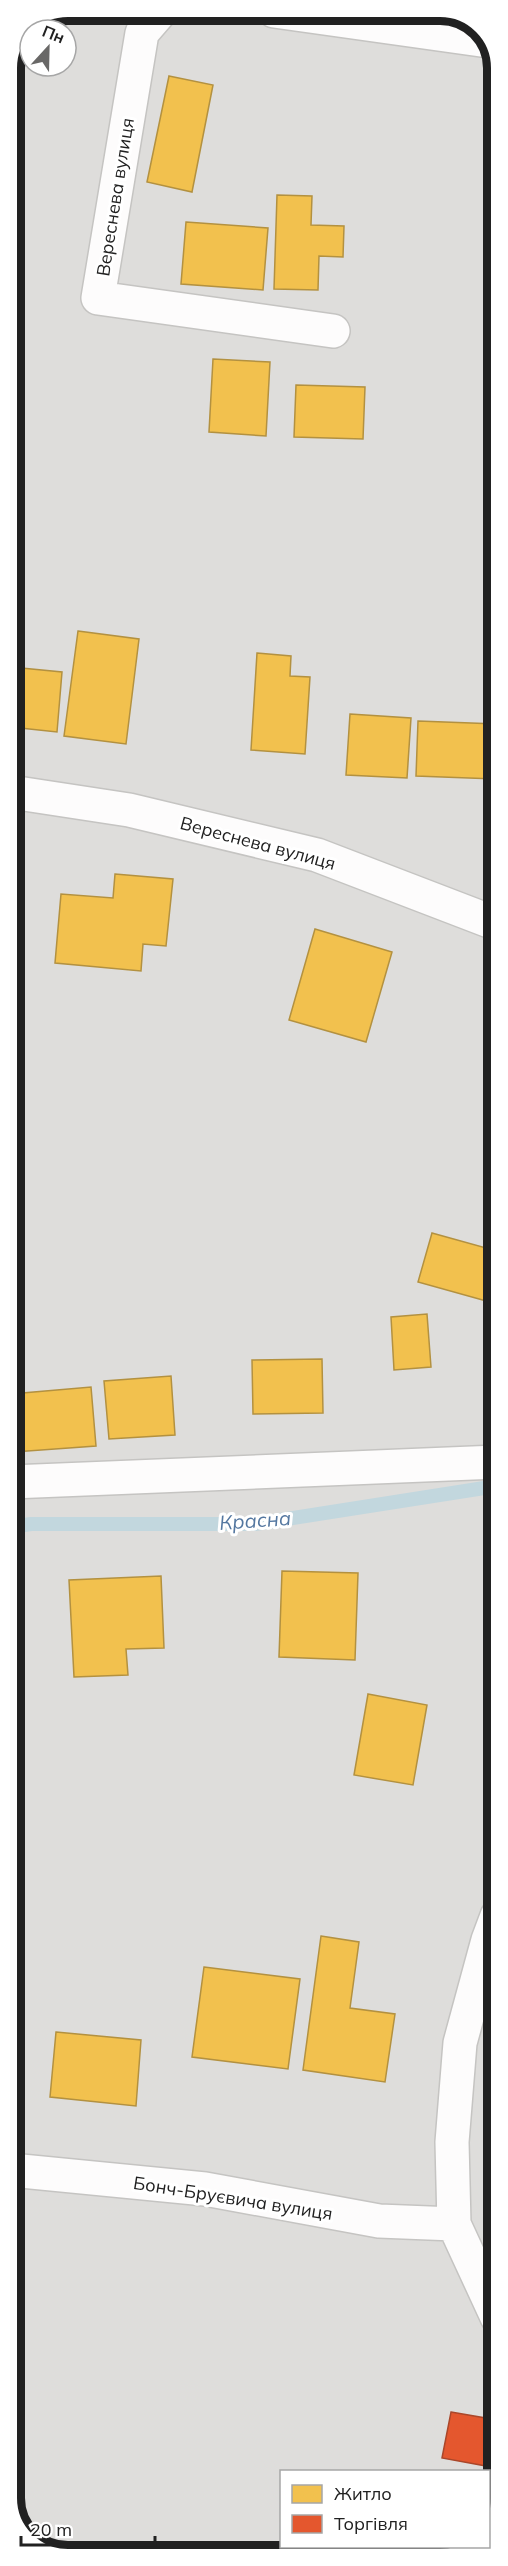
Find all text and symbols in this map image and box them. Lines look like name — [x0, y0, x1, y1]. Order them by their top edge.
north arrow — [18, 18, 78, 78]
text: Пн — [40, 21, 68, 48]
street label: Вереснева вулиця — [91, 116, 139, 278]
street label: Вереснева вулиця — [178, 811, 338, 875]
water label: Красна — [218, 1505, 292, 1535]
street label: Бонч-Бруєвича вулиця — [132, 2171, 334, 2225]
legend — [280, 2470, 490, 2548]
text: Житло — [334, 2482, 392, 2505]
scale bar — [21, 2509, 154, 2547]
text: Торгівля — [334, 2512, 408, 2535]
text: 20 m — [30, 2518, 72, 2541]

